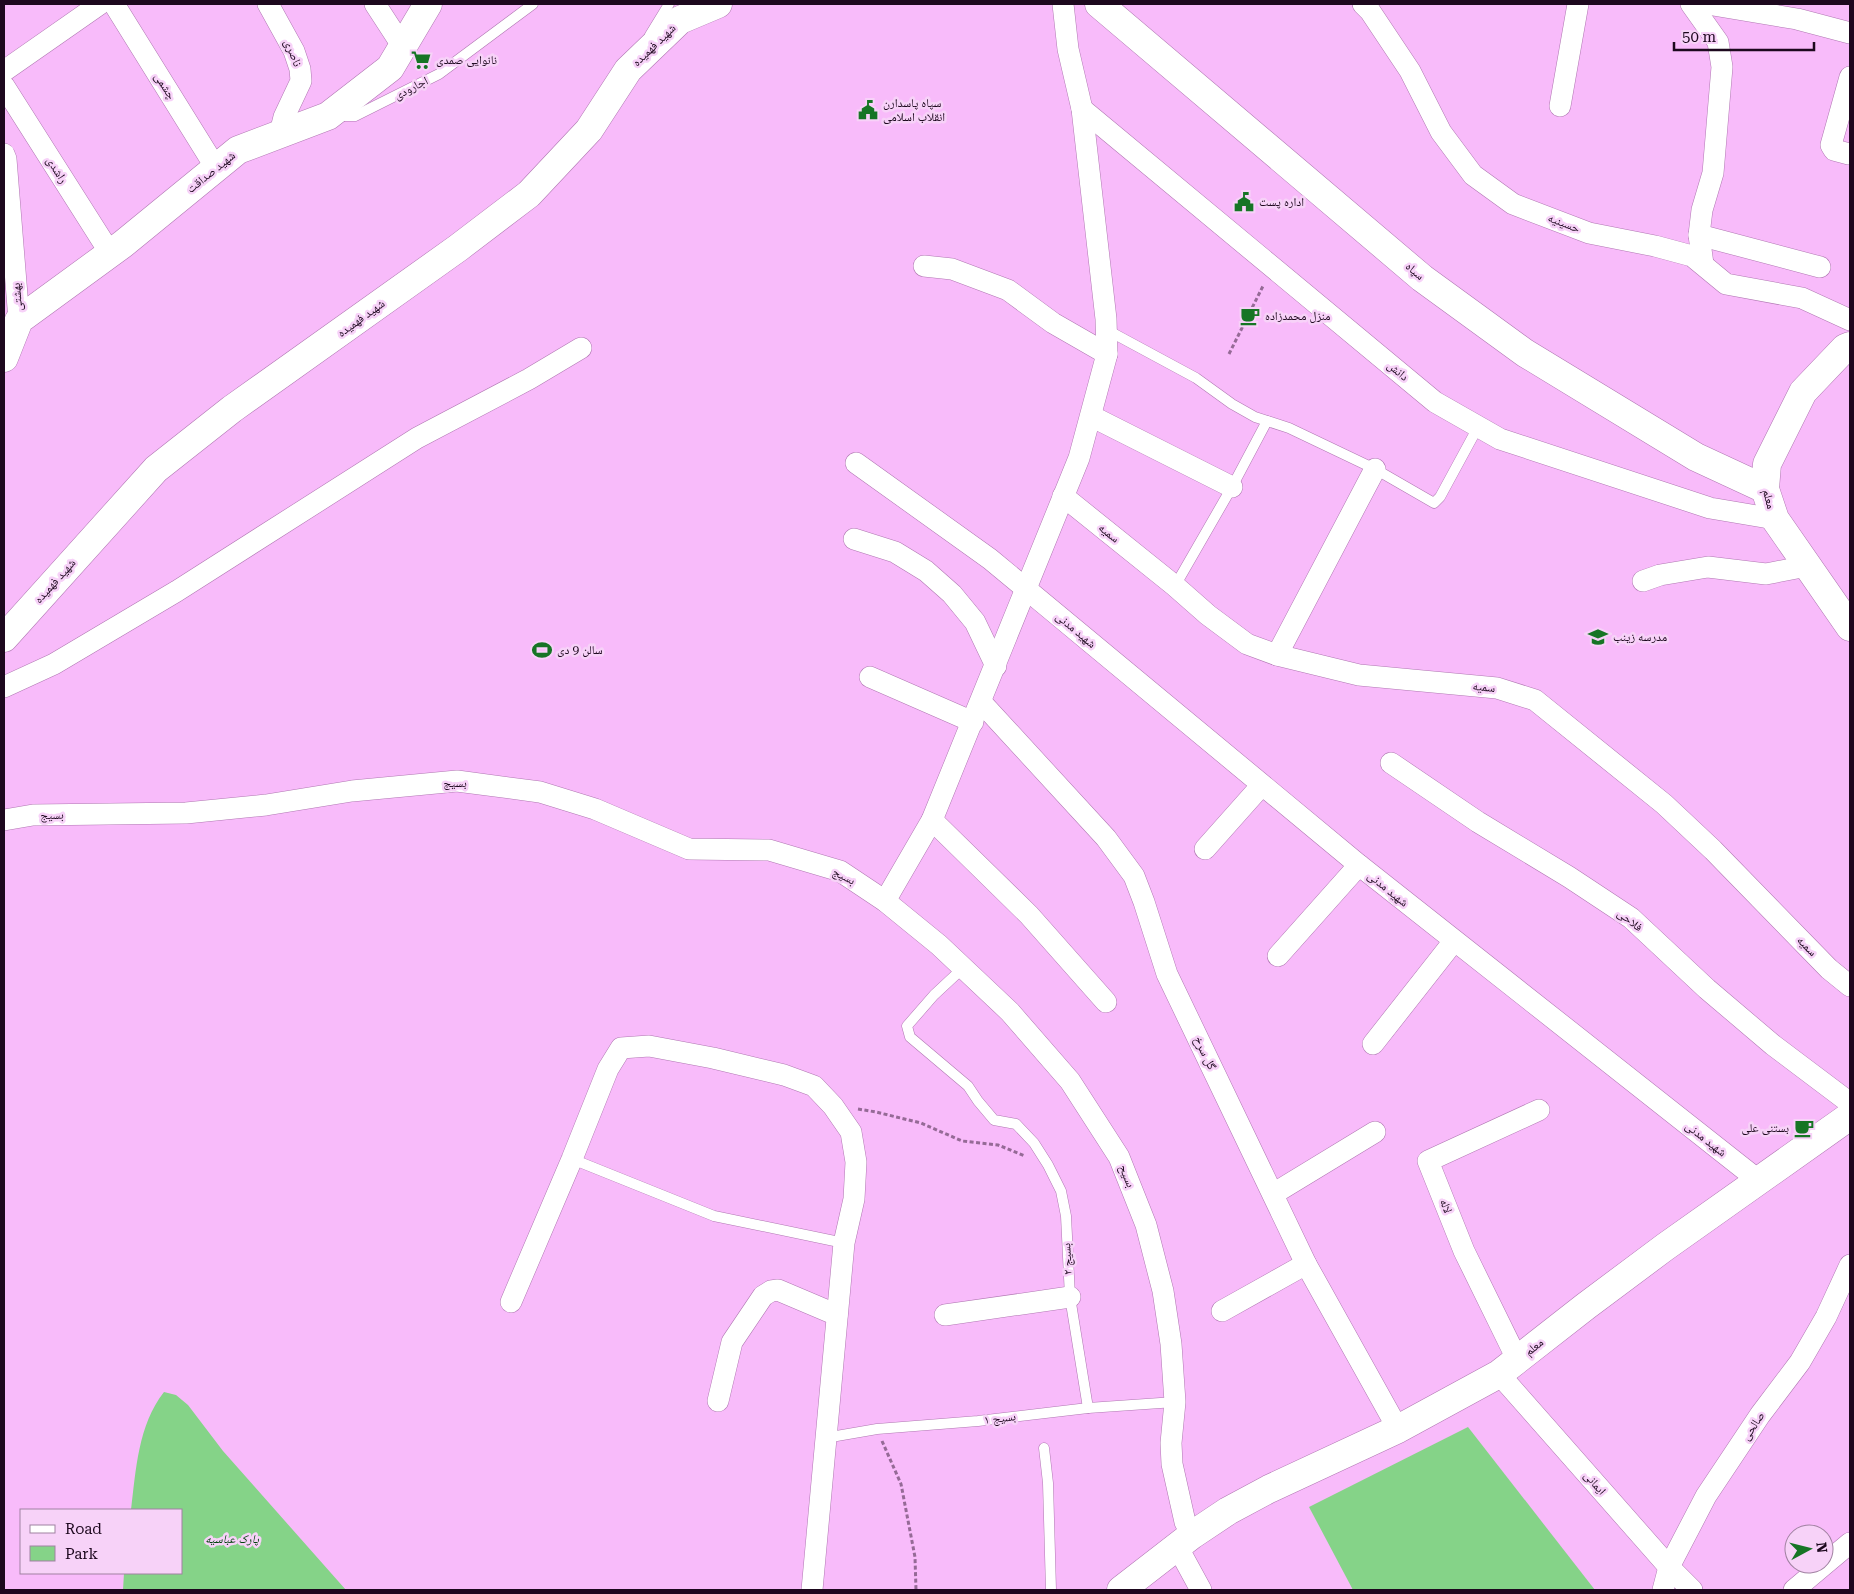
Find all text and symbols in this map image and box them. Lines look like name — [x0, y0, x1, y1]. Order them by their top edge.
scale bar — [1674, 20, 1814, 52]
street label: شهید فهمیده — [629, 21, 679, 69]
text: 50 m — [1682, 28, 1717, 46]
street label: ناصری — [281, 37, 305, 69]
supermarket icon: نانوایی صمدی — [410, 49, 432, 71]
place label: نانوایی صمدی — [436, 53, 497, 67]
street label: چشمی — [151, 70, 179, 102]
street label: اجارودی — [392, 73, 430, 103]
place label: سپاه پاسدارن انقلاب اسلامی — [883, 96, 945, 124]
public building icon: سپاه پاسدارن انقلاب اسلامی — [857, 99, 879, 121]
street label: شهید صداقت — [184, 148, 238, 196]
street label: راشدی — [44, 154, 71, 186]
public building icon: اداره پست — [1233, 191, 1255, 213]
place label: اداره پست — [1259, 195, 1304, 209]
street label: حسینیه — [1546, 211, 1582, 236]
street label: سپاه — [1403, 259, 1427, 283]
street label: بهشتی — [9, 282, 26, 312]
street label: شهید فهمیده — [335, 296, 388, 340]
cafe icon: منزل محمدزاده — [1239, 305, 1261, 327]
place label: منزل محمدزاده — [1265, 309, 1330, 323]
street label: دانش — [1385, 358, 1411, 384]
street label: معلم — [1759, 488, 1778, 511]
street label: سمیه — [1096, 520, 1122, 546]
street label: شهید فهمیده — [31, 556, 79, 606]
street label: شهید مدنی — [1053, 609, 1099, 651]
school or university icon: مدرسه زینب — [1587, 626, 1609, 648]
place label: مدرسه زینب — [1613, 630, 1667, 644]
sports icon: سالن 9 دی — [531, 639, 553, 661]
place label: سالن 9 دی — [557, 643, 603, 657]
street label: سمیه — [1472, 679, 1496, 695]
street label: بسیج — [443, 776, 467, 790]
street label: بسیج — [40, 808, 64, 823]
street label: بسیج — [830, 864, 858, 888]
street label: شهید مدنی — [1365, 868, 1411, 910]
street label: فلاحی — [1615, 906, 1645, 934]
street label: سمیه — [1794, 933, 1820, 959]
street label: گل سرخ — [1191, 1034, 1219, 1072]
cafe icon: بستنی علی — [1793, 1117, 1815, 1139]
street label: شهید مدنی — [1683, 1119, 1729, 1160]
place label: بستنی علی — [1741, 1121, 1789, 1135]
street label: بسیح — [1116, 1162, 1138, 1190]
street label: لاله — [1437, 1197, 1455, 1215]
street label: بسیج ۲ — [1059, 1243, 1075, 1275]
street label: معلم — [1522, 1335, 1547, 1359]
street label: بسیج ۱ — [983, 1409, 1017, 1427]
street label: صالحی — [1738, 1409, 1768, 1443]
street label: ایمانی — [1581, 1468, 1609, 1498]
legend — [20, 1509, 182, 1574]
text: Road — [65, 1520, 102, 1538]
north arrow — [1784, 1524, 1834, 1574]
park label: پارک عباسیه — [205, 1532, 260, 1546]
text: N — [1813, 1541, 1831, 1554]
text: Park — [65, 1545, 99, 1563]

